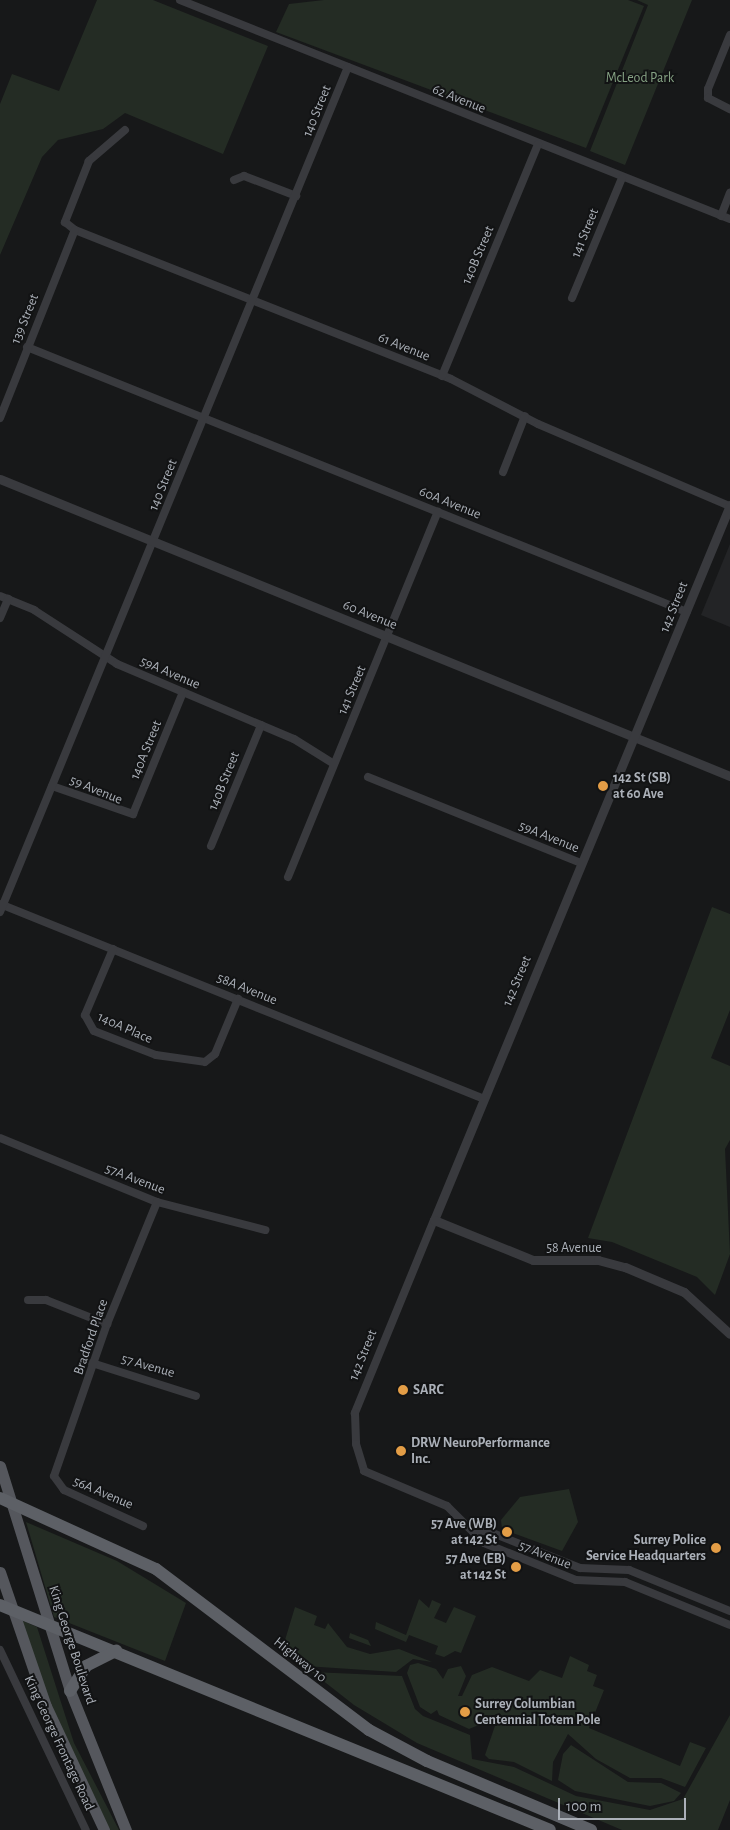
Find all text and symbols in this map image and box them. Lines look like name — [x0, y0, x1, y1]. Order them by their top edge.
park label: McLeod Park — [606, 70, 674, 86]
street label: 62 Avenue — [430, 81, 488, 117]
street label: 140 Street — [299, 83, 335, 139]
street label: 141 Street — [568, 206, 602, 260]
street label: 140B Street — [458, 223, 498, 287]
street label: 139 Street — [7, 292, 43, 346]
street label: 61 Avenue — [376, 329, 432, 365]
street label: 140 Street — [145, 457, 181, 513]
street label: 60A Avenue — [417, 483, 483, 523]
street label: 142 Street — [656, 579, 692, 635]
street label: 60 Avenue — [340, 597, 400, 633]
street label: 59A Avenue — [137, 653, 203, 693]
street label: 141 Street — [334, 663, 370, 717]
street label: 140A Street — [127, 718, 165, 782]
street label: 140B Street — [205, 749, 243, 813]
place label: 142 St (SB) at 60 Ave — [613, 770, 671, 802]
street label: 59 Avenue — [67, 772, 125, 808]
marker: 142 St (SB) at 60 Ave — [597, 780, 609, 792]
street label: 59A Avenue — [516, 817, 582, 857]
street label: 142 Street — [499, 953, 535, 1009]
street label: 58A Avenue — [214, 969, 280, 1009]
street label: 140A Place — [95, 1008, 155, 1048]
street label: 57A Avenue — [103, 1160, 167, 1198]
street label: 58 Avenue — [546, 1240, 602, 1256]
street label: Bradford Place — [70, 1297, 112, 1377]
street label: 142 Street — [345, 1327, 381, 1383]
street label: 57 Avenue — [119, 1350, 177, 1382]
place label: SARC — [413, 1382, 444, 1398]
marker: SARC — [397, 1384, 409, 1396]
place label: DRW NeuroPerformance Inc. — [411, 1435, 550, 1468]
marker: DRW NeuroPerformance Inc. — [395, 1445, 407, 1457]
street label: 56A Avenue — [70, 1473, 136, 1513]
place label: 57 Ave (WB) at 142 St — [431, 1516, 497, 1548]
marker: 57 Ave (WB) at 142 St — [501, 1526, 513, 1538]
place label: Surrey Police Service Headquarters — [586, 1532, 706, 1564]
street label: 57 Avenue — [516, 1537, 574, 1573]
marker: Surrey Police Service Headquarters — [710, 1542, 722, 1554]
place label: 57 Ave (EB) at 142 St — [445, 1551, 506, 1584]
marker: 57 Ave (EB) at 142 St — [510, 1561, 522, 1573]
street label: King George Boulevard — [45, 1583, 99, 1707]
street label: Highway 10 — [270, 1634, 330, 1686]
street label: King George Frontage Road — [20, 1673, 98, 1813]
place label: Surrey Columbian Centennial Totem Pole — [475, 1696, 600, 1728]
marker: Surrey Columbian Centennial Totem Pole — [459, 1706, 471, 1718]
scale bar — [560, 1788, 688, 1820]
text: 100 m — [566, 1799, 601, 1814]

